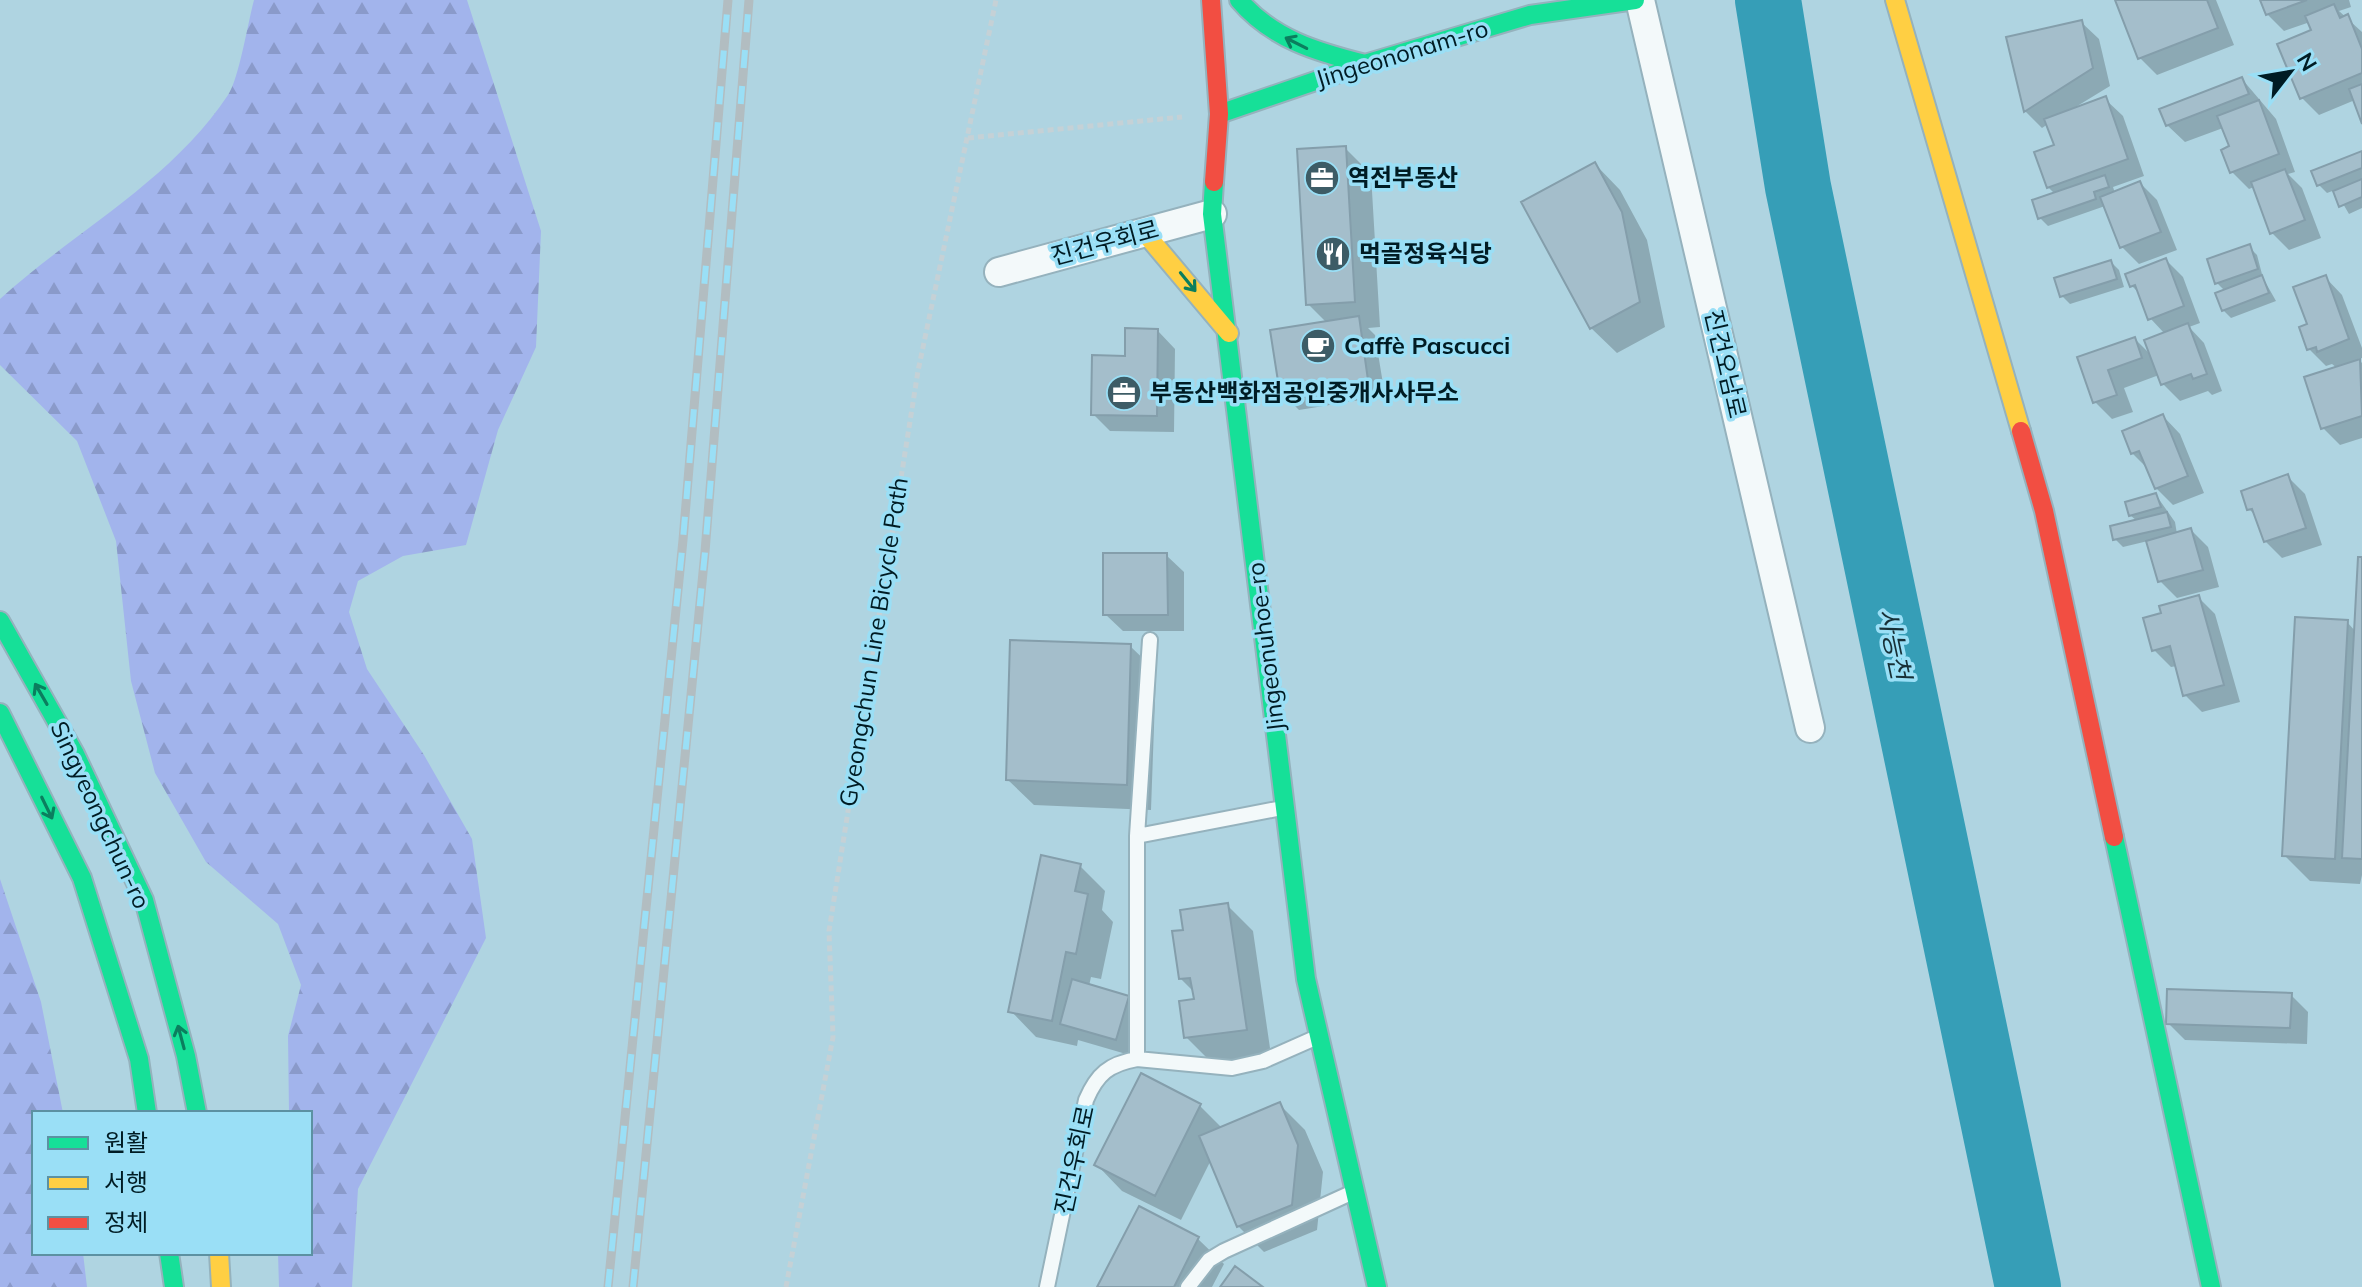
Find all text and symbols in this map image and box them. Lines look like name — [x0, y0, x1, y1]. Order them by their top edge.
street label: Jingeononam-ro — [1312, 13, 1492, 94]
north arrow — [2250, 32, 2330, 112]
one-way arrow — [1285, 34, 1308, 50]
text: N — [2291, 47, 2323, 76]
office icon: 역전부동산 — [1303, 159, 1341, 197]
place label: 역전부동산 — [1348, 162, 1458, 192]
street label: 진건우회로 — [1048, 213, 1162, 271]
restaurant icon: 먹골정육식당 — [1314, 235, 1352, 273]
place label: 먹골정육식당 — [1359, 238, 1491, 268]
one-way arrow — [1179, 271, 1196, 292]
street label: 진건오남로 — [1699, 307, 1753, 421]
cafe icon: Caffè Pascucci — [1299, 327, 1337, 365]
place label: Caffè Pascucci — [1344, 330, 1510, 360]
office icon: 부동산백화점공인중개사사무소 — [1105, 374, 1143, 412]
place label: 부동산백화점공인중개사사무소 — [1150, 377, 1459, 407]
street label: Gyeongchun Line Bicycle Path — [832, 475, 914, 809]
street label: Jingeonuhoe-ro — [1240, 561, 1290, 734]
water label: 사능천 — [1871, 605, 1919, 685]
one-way arrow — [33, 683, 49, 706]
street label: Singyeongchun-ro — [44, 716, 157, 913]
one-way arrow — [40, 795, 55, 819]
one-way arrow — [173, 1024, 188, 1050]
street label: 진건우회로 — [1048, 1103, 1100, 1217]
legend — [32, 1111, 312, 1255]
text: 원활 — [104, 1127, 148, 1157]
text: 서행 — [104, 1167, 148, 1197]
text: 정체 — [104, 1207, 148, 1237]

